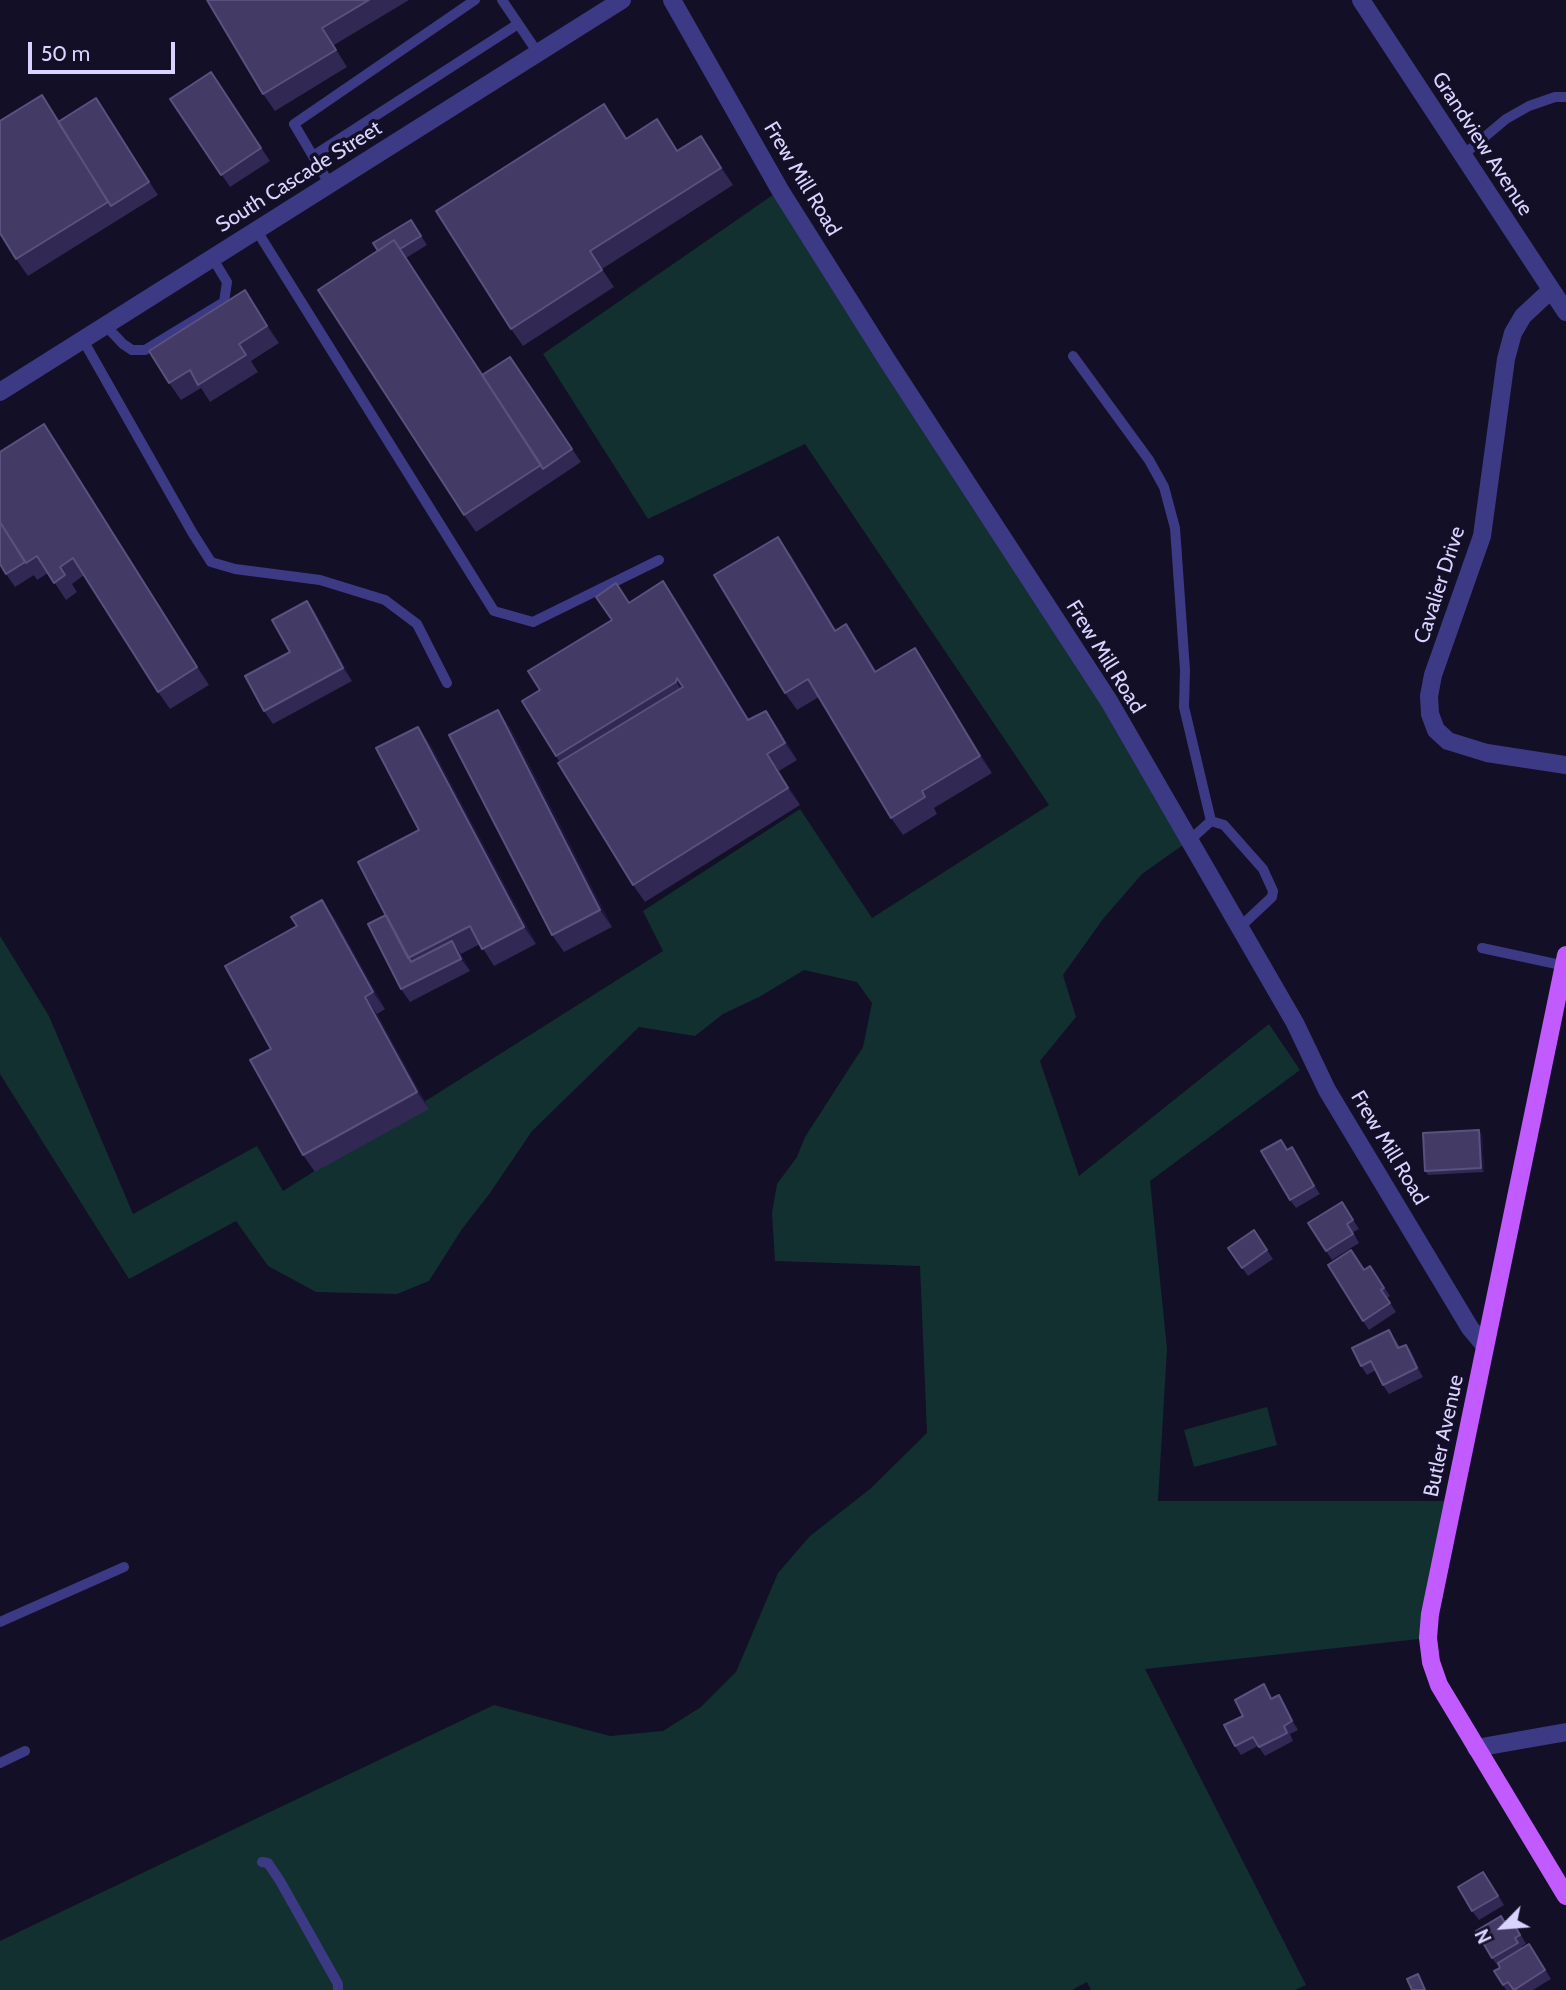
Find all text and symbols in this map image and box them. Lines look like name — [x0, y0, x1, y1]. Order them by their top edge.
scale bar — [32, 28, 178, 72]
text: 50 m — [41, 41, 90, 66]
street label: Grandview Avenue — [1426, 68, 1538, 220]
street label: South Cascade Street — [212, 116, 386, 238]
street label: Frew Mill Road — [758, 117, 846, 241]
street label: Cavalier Drive — [1409, 523, 1471, 647]
street label: Frew Mill Road — [1060, 596, 1150, 718]
street label: Frew Mill Road — [1345, 1086, 1433, 1210]
street label: Butler Avenue — [1419, 1373, 1469, 1499]
north arrow — [1468, 1892, 1538, 1962]
text: N — [1470, 1925, 1497, 1947]

